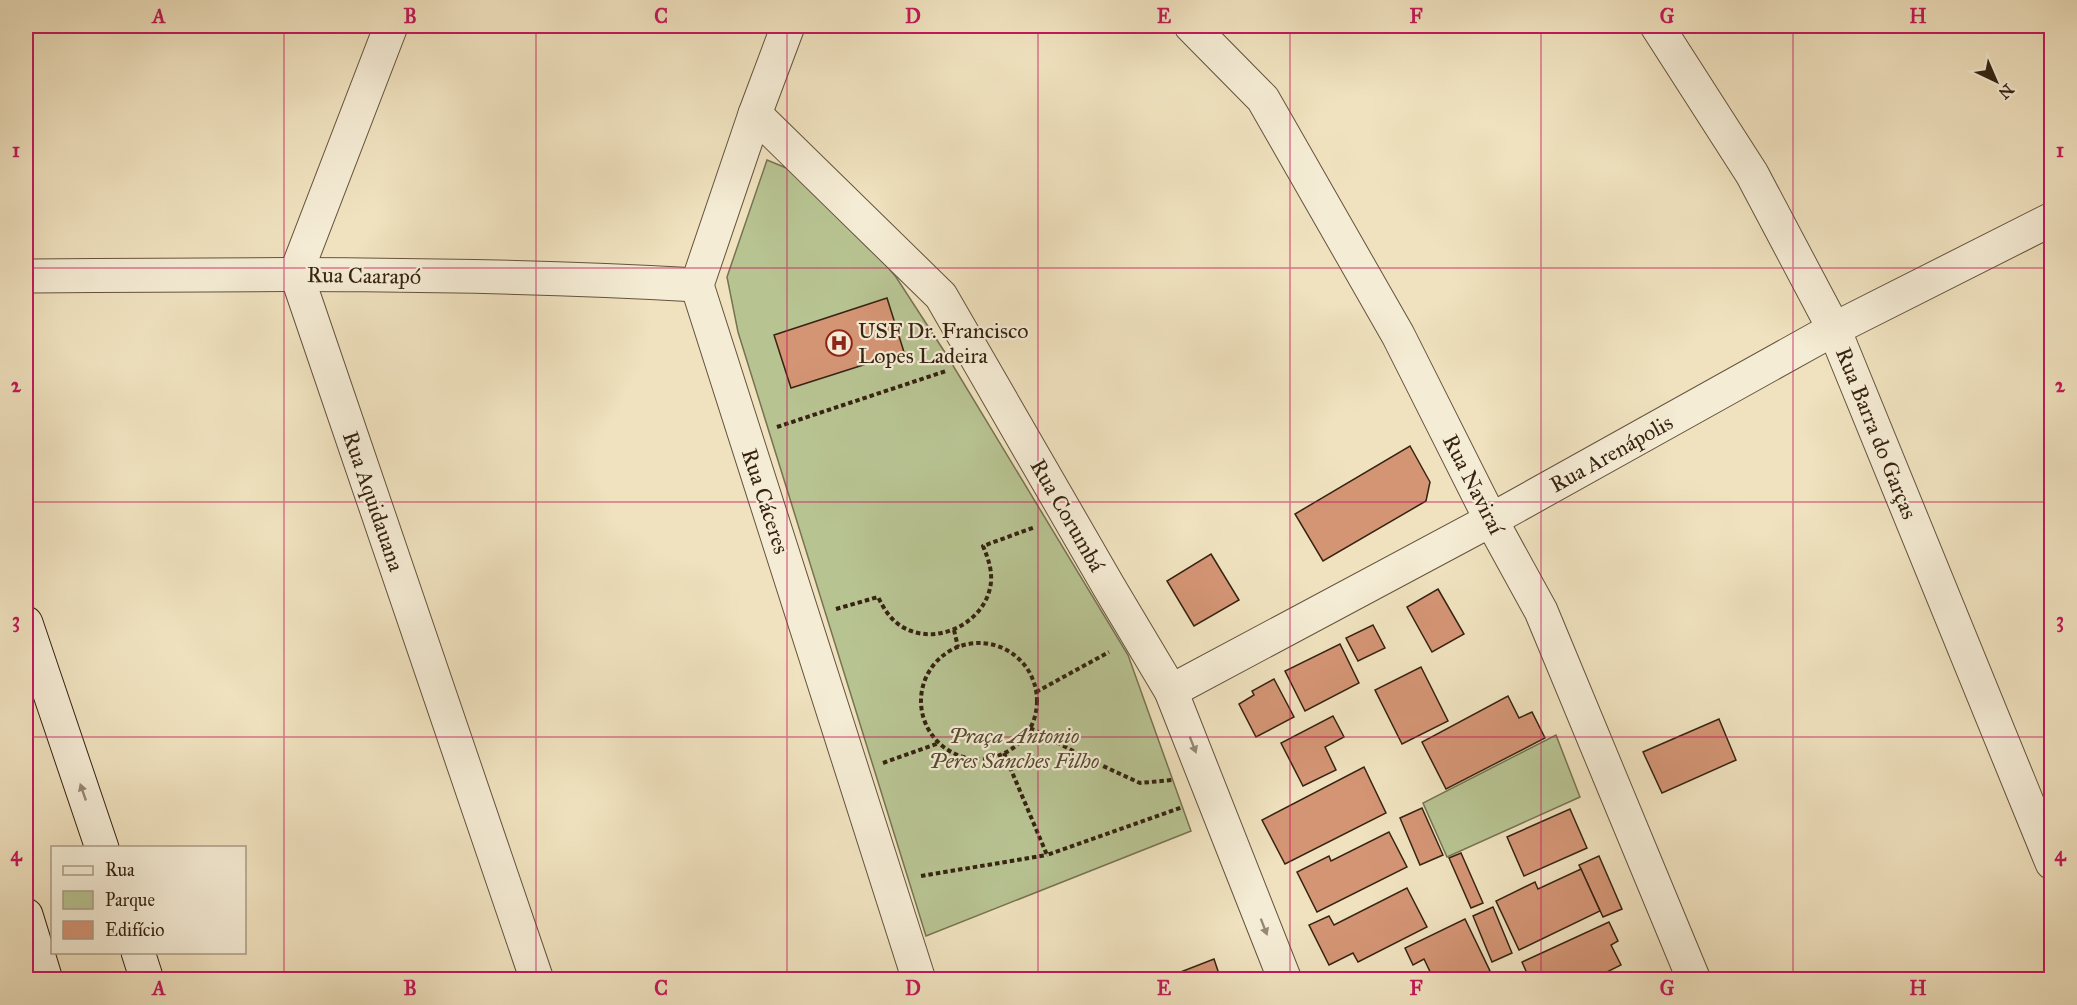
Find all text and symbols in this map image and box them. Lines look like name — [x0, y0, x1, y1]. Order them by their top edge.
text: A — [150, 4, 166, 28]
text: B — [403, 4, 417, 28]
text: C — [654, 4, 668, 28]
text: D — [905, 4, 921, 28]
text: E — [1157, 4, 1172, 28]
text: F — [1409, 4, 1423, 28]
text: G — [1660, 4, 1675, 28]
text: H — [1909, 4, 1927, 28]
north arrow — [1966, 51, 2026, 111]
text: N — [1994, 80, 2018, 103]
text: 1 — [12, 138, 20, 162]
text: 1 — [2056, 138, 2064, 162]
street label: Rua Caarapó — [307, 261, 421, 290]
place label: USF Dr. Francisco Lopes Ladeira — [858, 317, 1029, 369]
hospital icon: USF Dr. Francisco Lopes Ladeira — [824, 328, 854, 358]
street label: Rua Barra do Garças — [1830, 343, 1923, 523]
text: 2 — [11, 373, 22, 397]
text: 2 — [2055, 373, 2066, 397]
street label: Rua Arenápolis — [1545, 409, 1677, 498]
street label: Rua Aquidauana — [337, 428, 410, 575]
street label: Rua Naviraí — [1437, 430, 1511, 540]
street label: Rua Cáceres — [736, 445, 795, 557]
street label: Rua Corumbá — [1024, 454, 1111, 577]
text: 3 — [12, 608, 20, 633]
text: 3 — [2056, 608, 2064, 633]
park label: Praça Antonio Peres Sanches Filho — [929, 722, 1099, 774]
one-way arrow — [1188, 737, 1198, 755]
one-way arrow — [78, 783, 88, 801]
text: 4 — [10, 842, 22, 867]
text: 4 — [2054, 842, 2066, 867]
legend — [51, 846, 246, 954]
text: Rua — [105, 859, 135, 881]
text: Parque — [105, 889, 155, 912]
one-way arrow — [1260, 918, 1269, 936]
text: Edifício — [105, 919, 164, 941]
text: A — [150, 976, 166, 1000]
text: B — [403, 976, 417, 1000]
text: C — [654, 976, 668, 1000]
text: D — [905, 976, 921, 1000]
text: E — [1157, 976, 1172, 1000]
text: F — [1409, 976, 1423, 1000]
text: G — [1660, 976, 1675, 1000]
text: H — [1909, 976, 1927, 1000]

